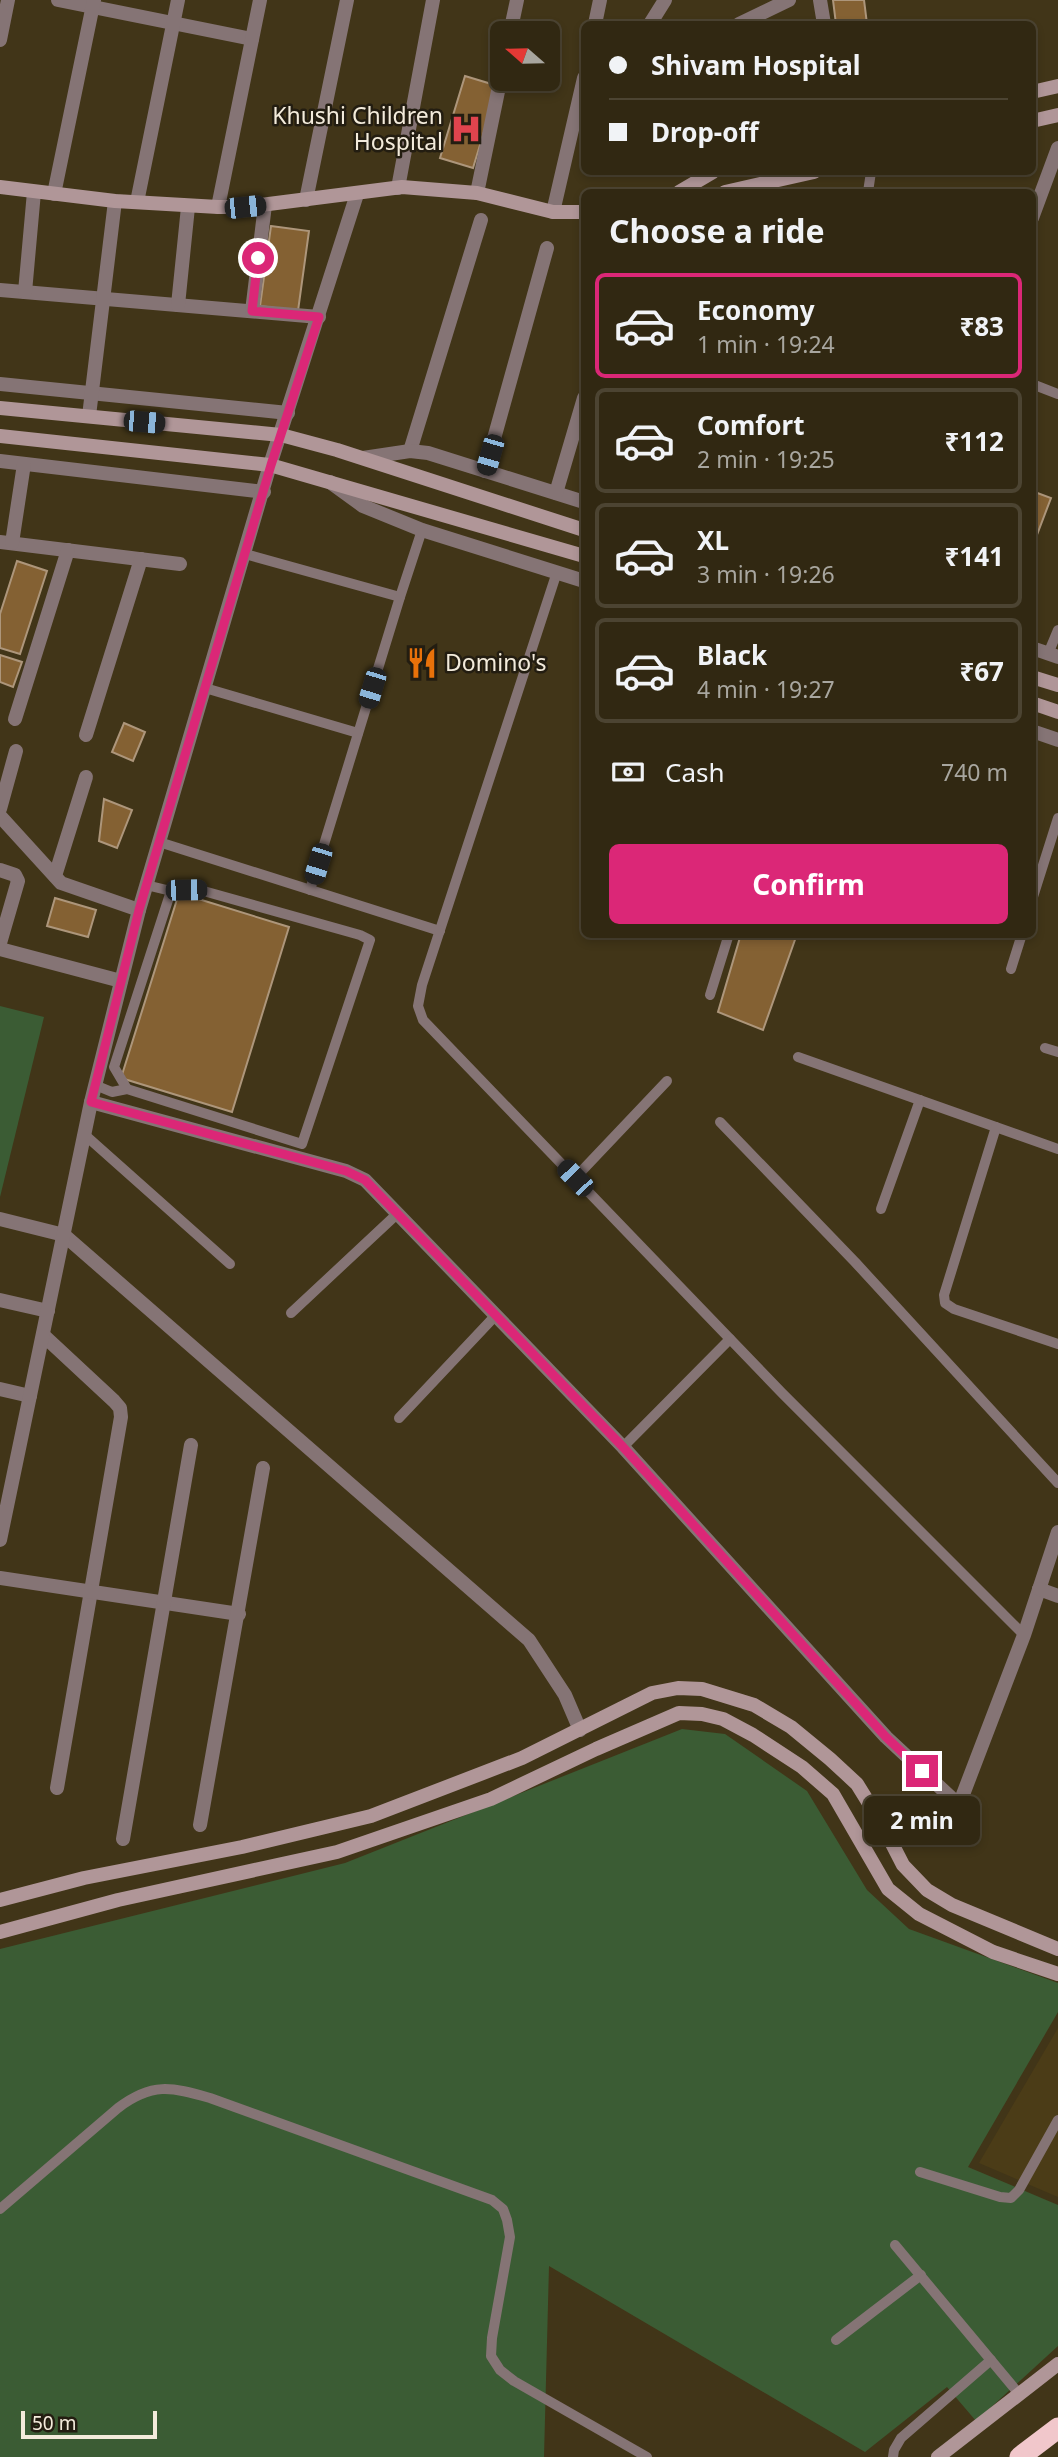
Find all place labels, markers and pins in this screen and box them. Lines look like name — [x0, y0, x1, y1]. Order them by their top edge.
place label: Khushi Children Hospital — [272, 99, 443, 157]
hospital icon: Khushi Children Hospital — [449, 112, 483, 146]
restaurant icon: Domino's — [405, 646, 439, 680]
place label: Domino's — [445, 646, 547, 678]

